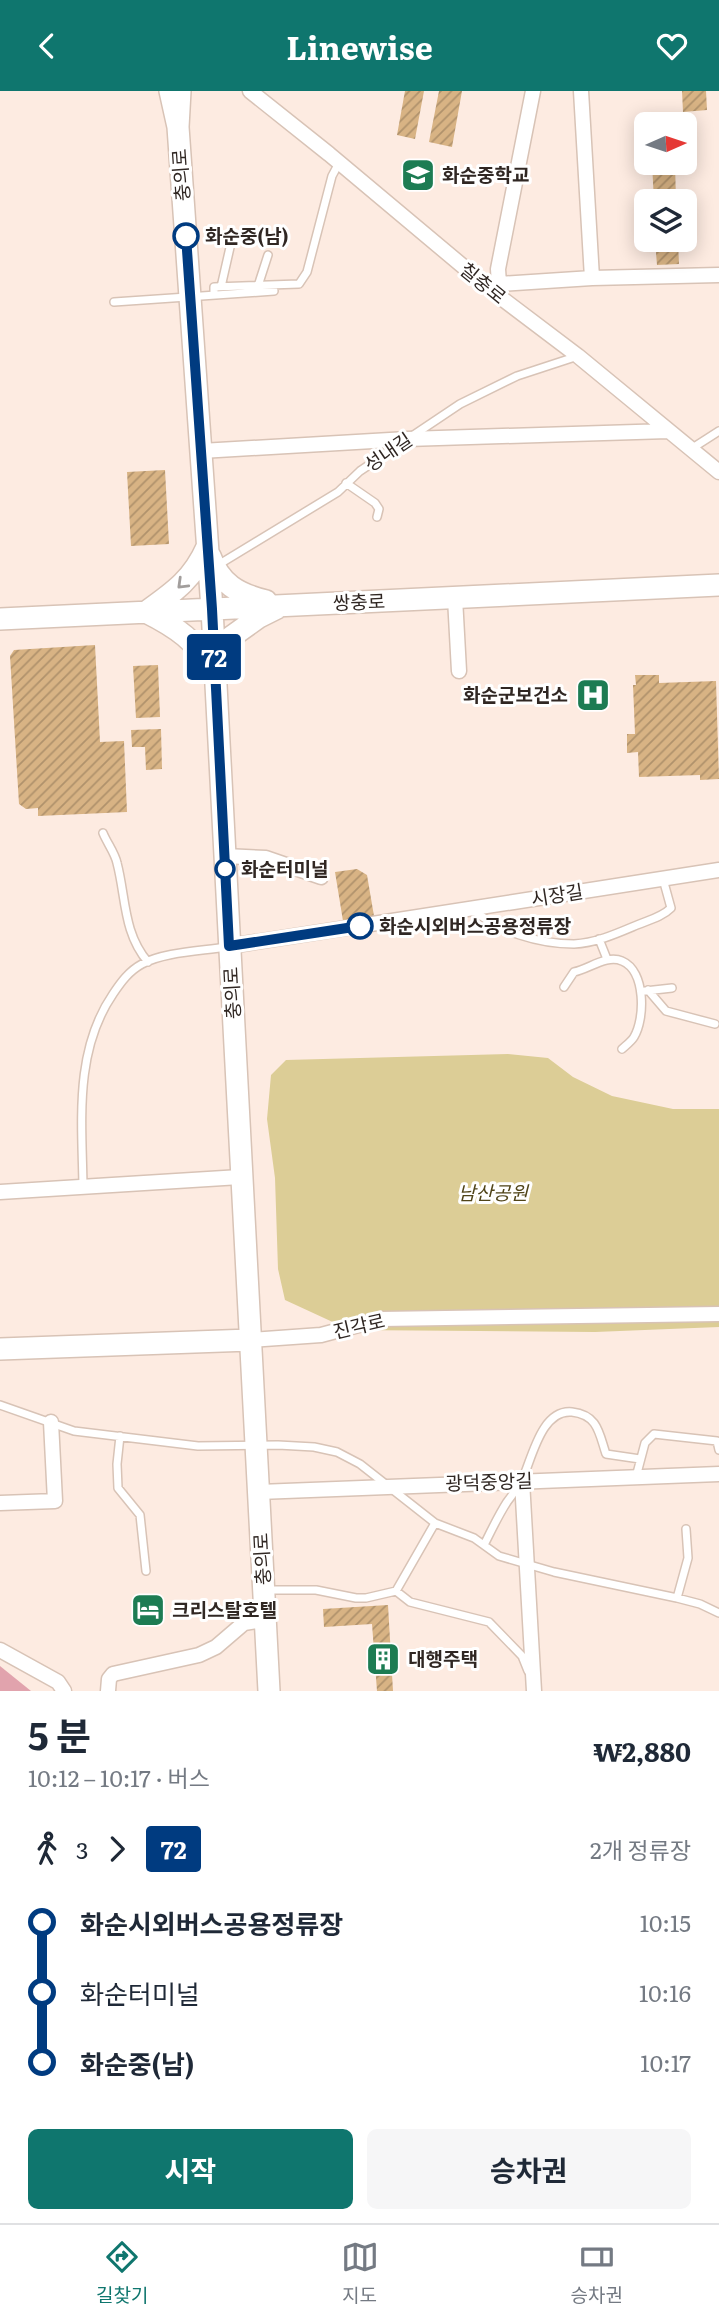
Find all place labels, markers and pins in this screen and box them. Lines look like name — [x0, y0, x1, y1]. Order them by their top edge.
school or university icon: 화순중학교 — [399, 156, 437, 194]
place label: 화순중학교 — [442, 160, 529, 188]
place label: 화순중(남) — [205, 221, 289, 249]
marker: 화순중(남) — [173, 223, 199, 249]
hospital icon: 화순군보건소 — [574, 676, 612, 714]
place label: 화순군보건소 — [463, 680, 568, 708]
place label: 화순터미널 — [241, 854, 328, 882]
marker: 화순터미널 — [215, 859, 235, 879]
place label: 화순시외버스공용정류장 — [379, 911, 571, 939]
marker: 화순시외버스공용정류장 — [347, 913, 373, 939]
hotel icon: 크리스탈호텔 — [129, 1591, 167, 1629]
place label: 크리스탈호텔 — [172, 1595, 277, 1623]
building icon: 대행주택 — [364, 1640, 402, 1678]
place label: 대행주택 — [408, 1644, 478, 1672]

